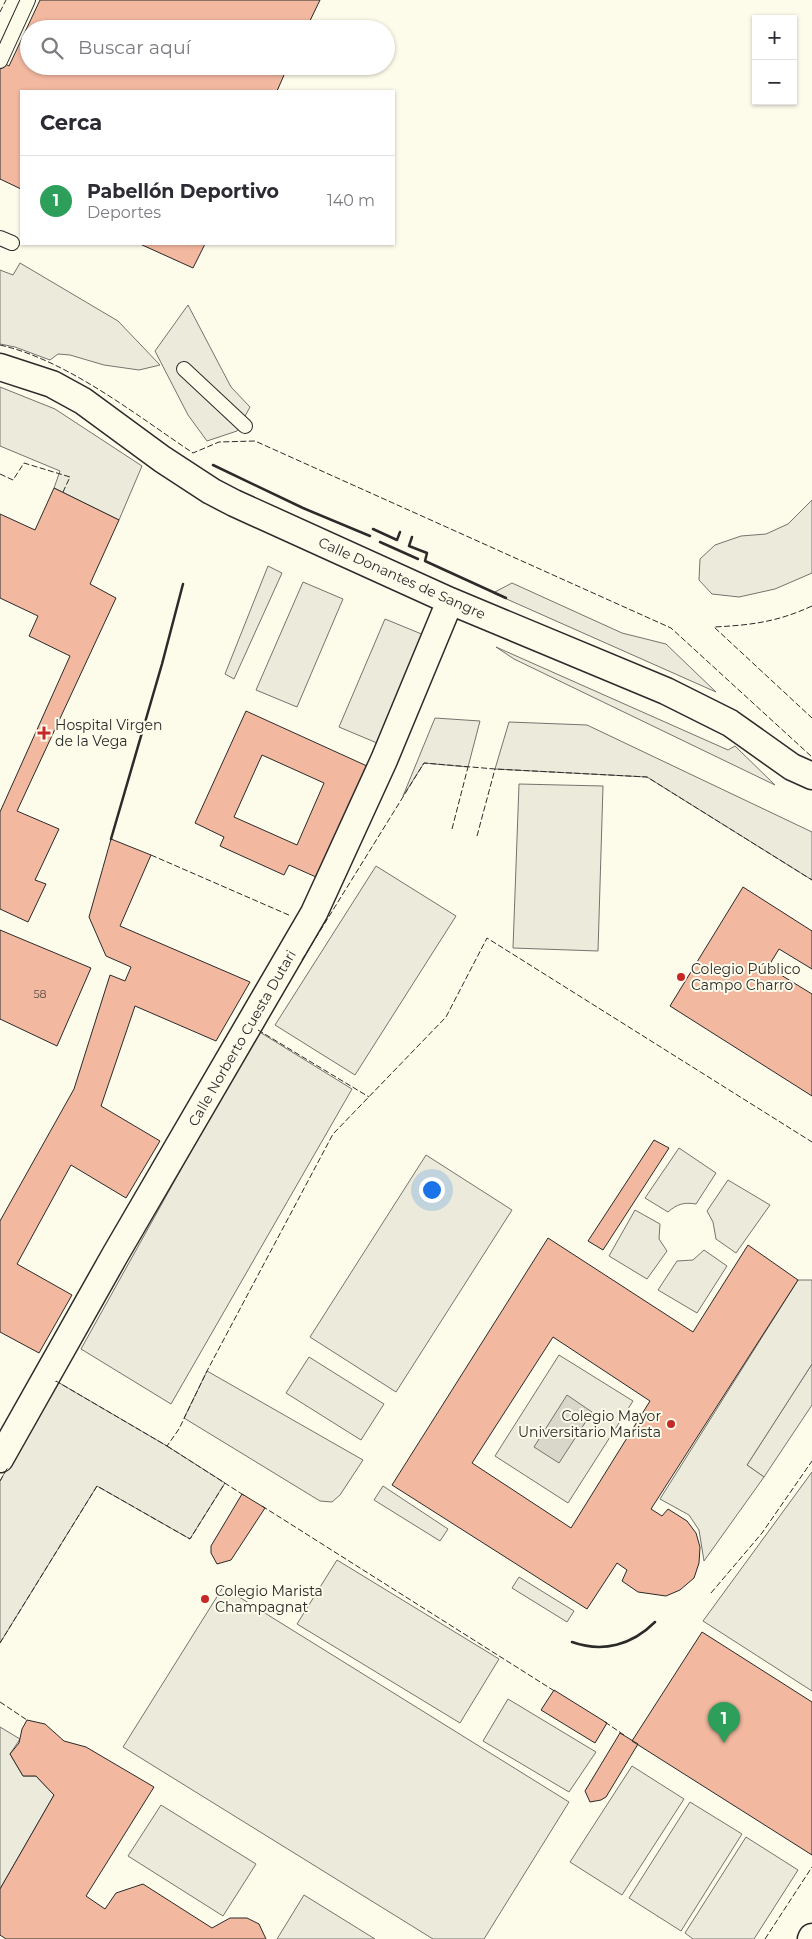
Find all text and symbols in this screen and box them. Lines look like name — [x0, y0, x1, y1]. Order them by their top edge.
map controls — [752, 15, 797, 105]
button: + — [752, 15, 797, 60]
search box — [20, 20, 395, 75]
icon: search — [38, 34, 66, 62]
text: Buscar aquí — [78, 36, 191, 59]
button: − — [752, 60, 797, 105]
text: Cerca — [40, 110, 102, 135]
text: Pabellón Deportivo — [87, 180, 279, 203]
text: 1 — [53, 191, 59, 210]
text: 140 m — [327, 191, 375, 210]
text: Deportes — [87, 203, 161, 222]
street label: Calle Donantes de Sangre — [316, 533, 488, 623]
place label: Hospital Virgen de la Vega — [55, 716, 162, 750]
marker: Hospital Virgen de la Vega — [37, 726, 51, 740]
street label: Calle Norberto Cuesta Dutari — [184, 947, 300, 1129]
place label: Colegio Público Campo Charro — [691, 960, 801, 994]
marker: Colegio Público Campo Charro — [675, 971, 687, 983]
house number: 58 — [33, 987, 47, 1001]
your location — [419, 1177, 445, 1203]
place label: Colegio Mayor Universitario Marista — [518, 1407, 661, 1441]
marker: Colegio Mayor Universitario Marista — [665, 1418, 677, 1430]
place label: Colegio Marista Champagnat — [215, 1582, 323, 1616]
marker: Colegio Marista Champagnat — [199, 1593, 211, 1605]
pin: 1 — [708, 1702, 740, 1743]

